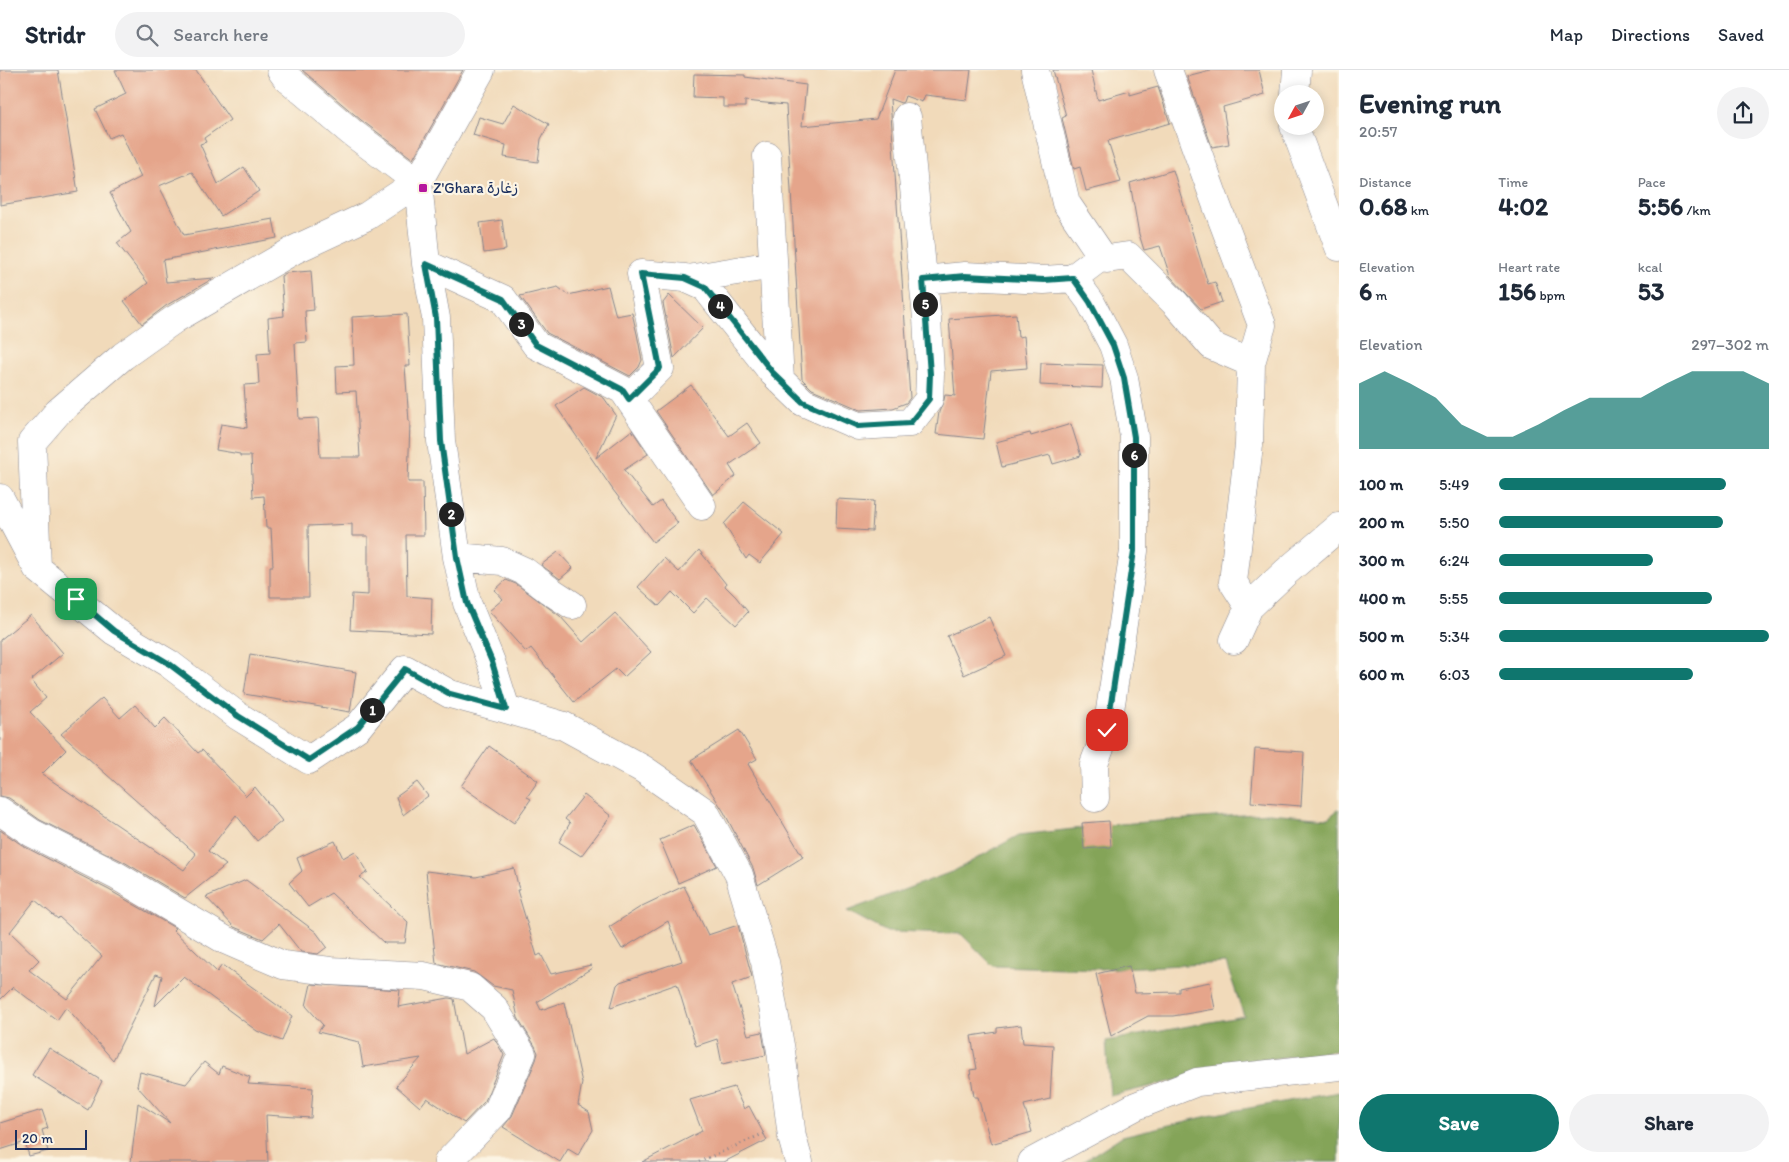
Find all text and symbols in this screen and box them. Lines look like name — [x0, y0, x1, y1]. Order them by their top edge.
search box — [115, 12, 465, 57]
text: Stridr — [25, 20, 85, 49]
icon: search — [133, 21, 161, 49]
text: Search here — [173, 23, 269, 46]
text: Map — [1550, 24, 1583, 46]
text: Directions — [1611, 24, 1690, 46]
text: Saved — [1718, 24, 1764, 46]
north arrow — [1274, 85, 1324, 135]
map controls — [1274, 85, 1324, 135]
text: Evening run — [1359, 86, 1501, 120]
button: share — [1717, 87, 1769, 139]
text: 20:57 — [1359, 122, 1398, 141]
text: Distance — [1359, 174, 1411, 191]
text: Time — [1498, 174, 1528, 191]
text: Pace — [1638, 174, 1666, 191]
place label: Z'Ghara زغارة — [433, 179, 518, 197]
marker: Z'Ghara زغارة — [417, 182, 429, 194]
text: 0.68 — [1359, 191, 1407, 221]
text: 4:02 — [1498, 191, 1548, 221]
text: 5:56 — [1638, 191, 1683, 221]
text: km — [1407, 202, 1429, 219]
text: /km — [1683, 202, 1711, 219]
text: Elevation — [1359, 259, 1415, 276]
text: Heart rate — [1498, 259, 1560, 276]
text: kcal — [1638, 259, 1663, 276]
text: 6 — [1359, 276, 1372, 306]
text: 156 — [1498, 276, 1536, 306]
text: 53 — [1638, 276, 1664, 306]
text: m — [1372, 287, 1387, 304]
text: bpm — [1536, 287, 1565, 304]
pin: 5 — [912, 292, 938, 316]
pin: 4 — [708, 294, 732, 318]
text: 5 — [922, 296, 929, 313]
text: 4 — [716, 298, 725, 315]
pin: 3 — [508, 312, 534, 336]
text: 3 — [518, 316, 525, 333]
text: Elevation — [1359, 335, 1423, 354]
text: 297–302 m — [1691, 335, 1769, 354]
pin: 6 — [1122, 442, 1146, 468]
text: 6 — [1131, 447, 1138, 464]
text: 100 m — [1359, 475, 1403, 494]
text: 5:49 — [1439, 475, 1469, 494]
pin: 2 — [438, 502, 464, 526]
text: 2 — [448, 506, 455, 523]
text: 200 m — [1359, 513, 1404, 532]
text: 5:50 — [1439, 513, 1470, 532]
text: 300 m — [1359, 551, 1405, 570]
text: 6:24 — [1439, 551, 1469, 570]
pin — [55, 578, 97, 620]
icon: arrive — [62, 585, 90, 613]
text: 400 m — [1359, 589, 1405, 608]
text: 5:55 — [1439, 589, 1468, 608]
text: 500 m — [1359, 627, 1404, 646]
text: 5:34 — [1439, 627, 1470, 646]
text: 600 m — [1359, 665, 1404, 684]
text: 6:03 — [1439, 665, 1470, 684]
pin: 1 — [360, 698, 384, 722]
text: 1 — [369, 702, 376, 719]
pin — [1086, 709, 1128, 751]
icon: check — [1093, 716, 1121, 744]
button: Save — [1359, 1094, 1559, 1152]
button: Share — [1569, 1094, 1769, 1152]
scale bar — [15, 1127, 88, 1150]
text: 20 m — [22, 1130, 53, 1147]

